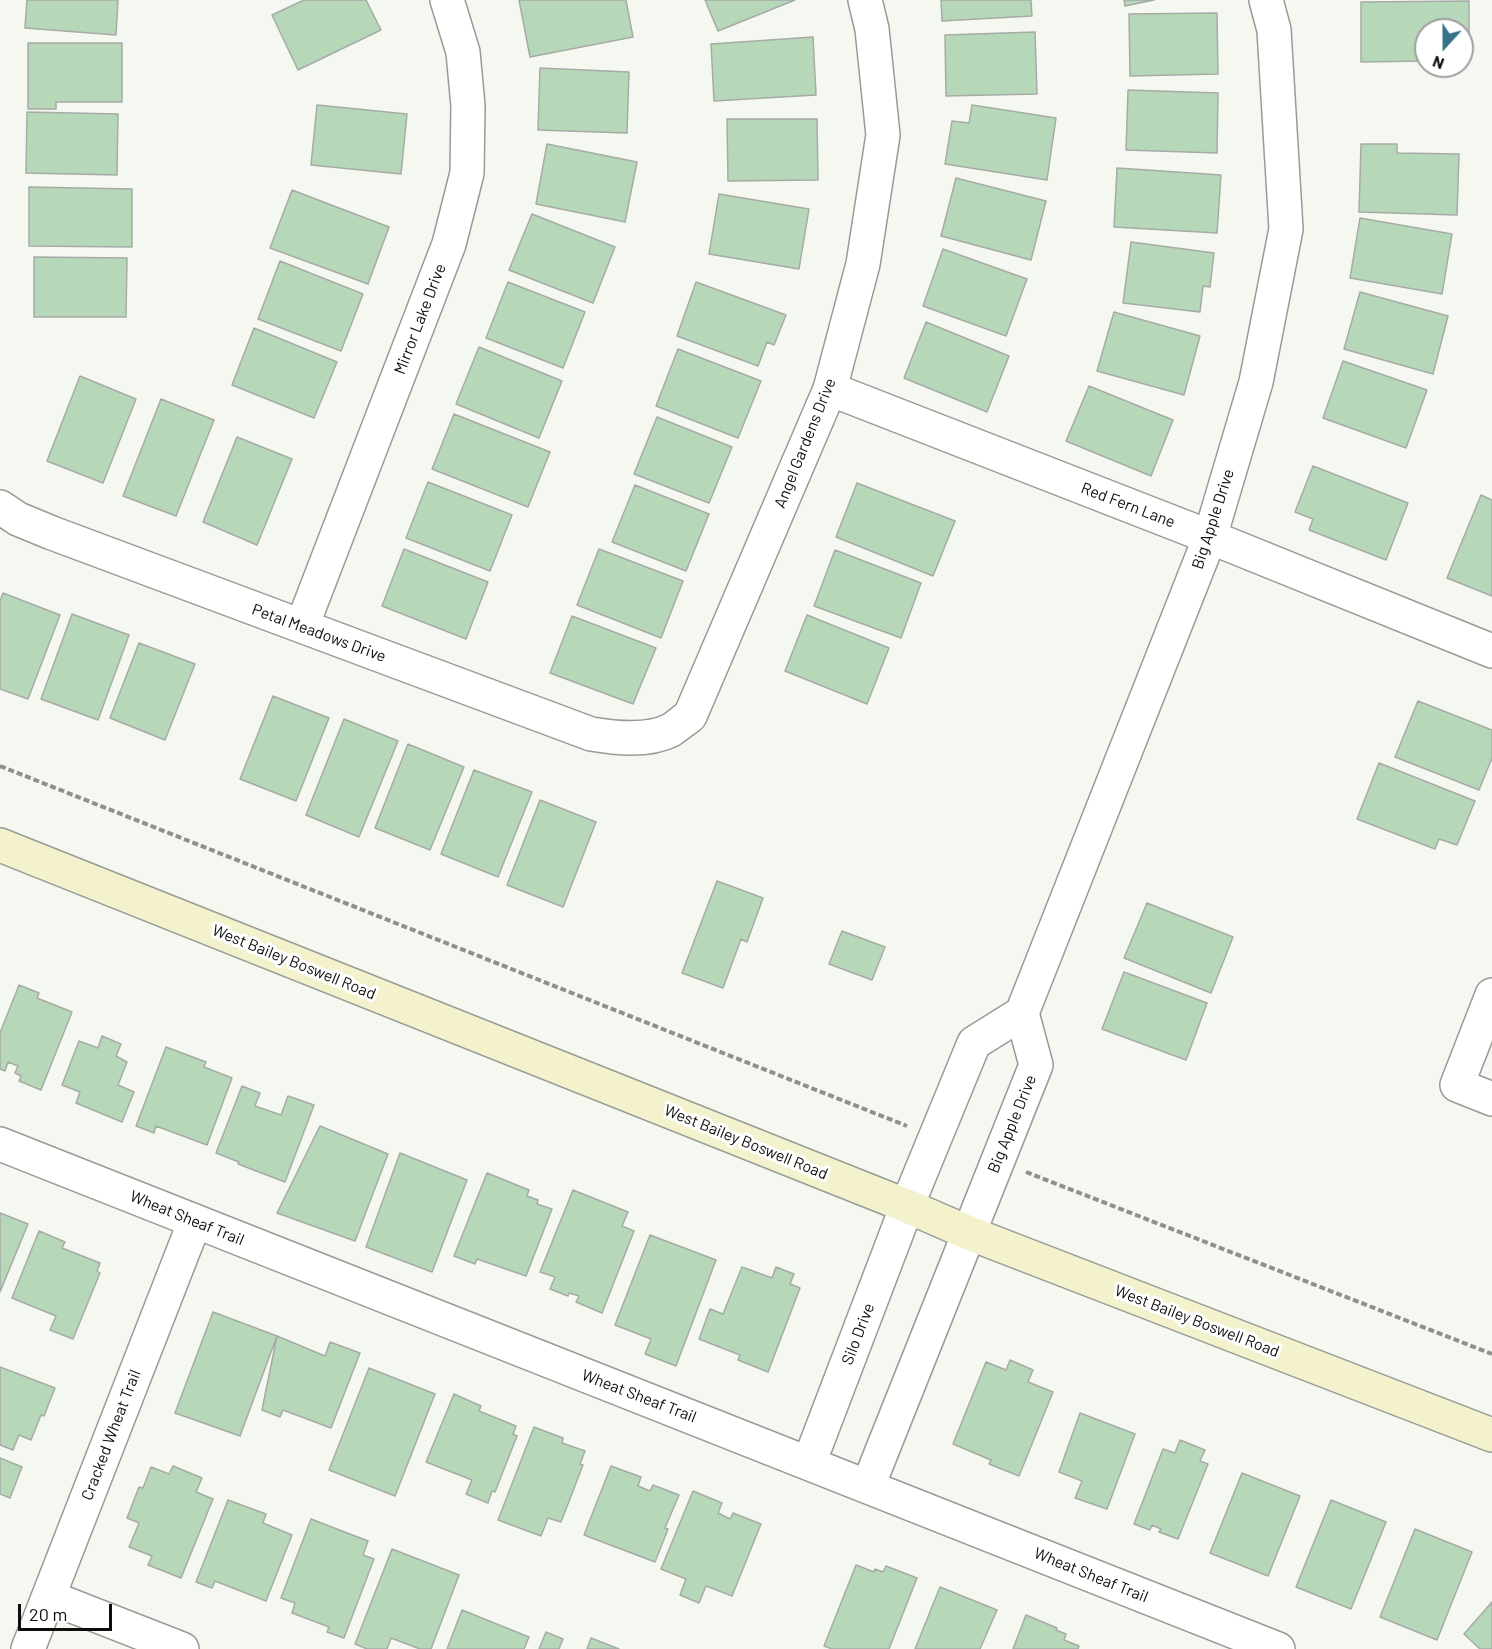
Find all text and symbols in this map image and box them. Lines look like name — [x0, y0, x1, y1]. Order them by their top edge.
north arrow — [1414, 18, 1474, 78]
text: N — [1430, 53, 1446, 74]
street label: Mirror Lake Drive — [390, 261, 450, 377]
street label: Angel Gardens Drive — [770, 375, 840, 511]
street label: Big Apple Drive — [1188, 466, 1238, 572]
street label: Red Fern Lane — [1078, 478, 1178, 532]
street label: Petal Meadows Drive — [249, 600, 389, 666]
street label: West Bailey Boswell Road — [209, 920, 379, 1004]
street label: Big Apple Drive — [984, 1072, 1040, 1176]
street label: West Bailey Boswell Road — [661, 1100, 831, 1184]
street label: Wheat Sheaf Trail — [127, 1186, 247, 1250]
street label: West Bailey Boswell Road — [1112, 1281, 1282, 1361]
street label: Silo Drive — [837, 1300, 879, 1368]
street label: Wheat Sheaf Trail — [579, 1365, 699, 1427]
street label: Cracked Wheat Trail — [77, 1367, 145, 1503]
street label: Wheat Sheaf Trail — [1031, 1543, 1151, 1607]
scale bar — [21, 1592, 116, 1630]
text: 20 m — [29, 1603, 67, 1625]

